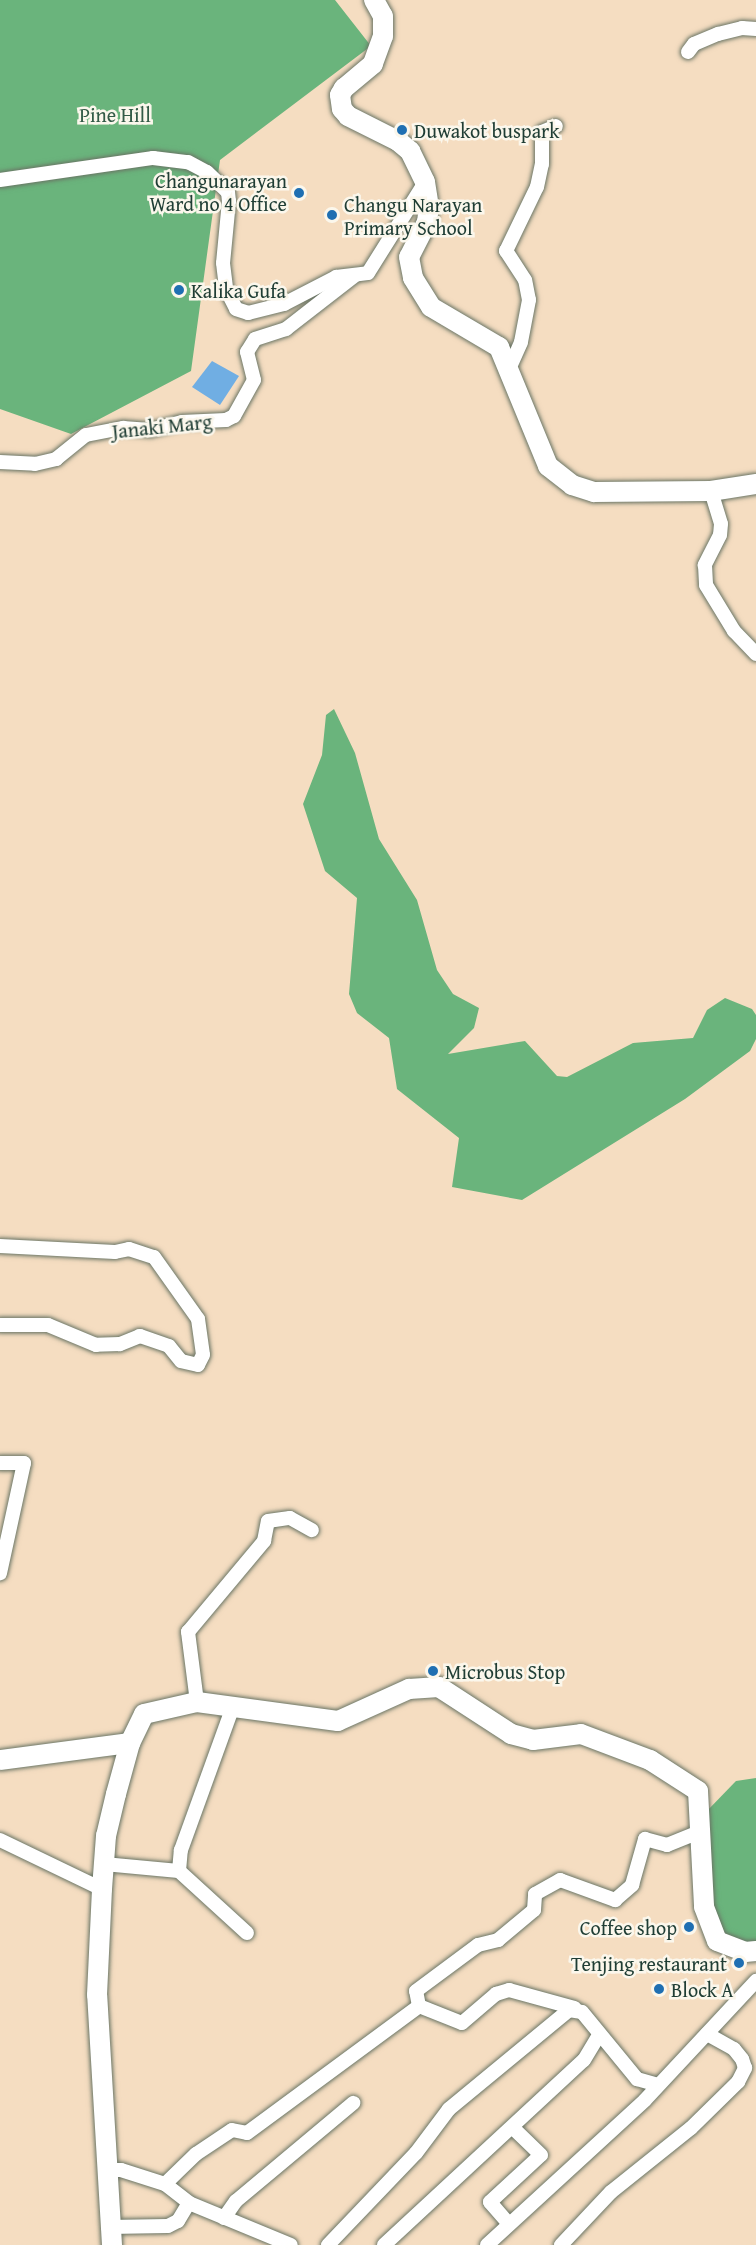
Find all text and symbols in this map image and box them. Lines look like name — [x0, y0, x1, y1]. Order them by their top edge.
park label: Pine Hill — [79, 102, 151, 126]
place label: Duwakot buspark — [414, 118, 559, 142]
marker: Duwakot buspark — [395, 123, 409, 137]
place label: Changunarayan Ward no 4 Office — [149, 169, 287, 216]
marker: Changunarayan Ward no 4 Office — [292, 186, 306, 200]
place label: Changu Narayan Primary School — [344, 192, 482, 239]
marker: Changu Narayan Primary School — [325, 208, 339, 222]
place label: Kalika Gufa — [191, 278, 286, 302]
marker: Kalika Gufa — [172, 283, 186, 297]
street label: Janaki Marg — [111, 409, 213, 443]
place label: Microbus Stop — [445, 1659, 565, 1683]
marker: Microbus Stop — [426, 1664, 440, 1678]
place label: Coffee shop — [580, 1915, 677, 1939]
marker: Coffee shop — [682, 1920, 696, 1934]
place label: Tenjing restaurant — [571, 1951, 727, 1975]
marker: Tenjing restaurant — [732, 1956, 746, 1970]
place label: Block A — [671, 1977, 733, 2001]
marker: Block A — [652, 1982, 666, 1996]

